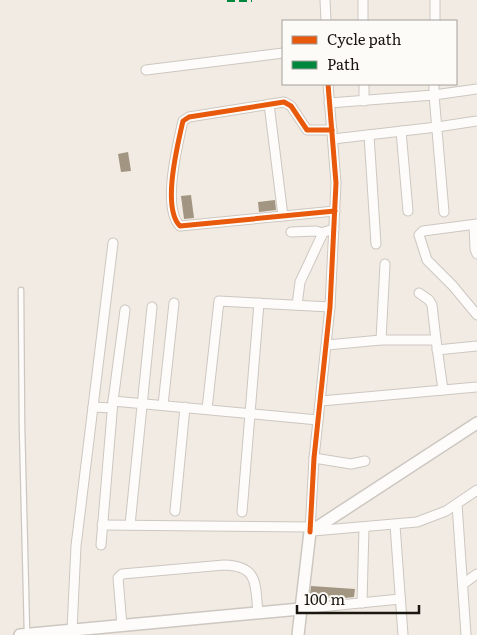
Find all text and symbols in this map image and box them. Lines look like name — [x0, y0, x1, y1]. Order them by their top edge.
legend — [282, 20, 457, 85]
text: Cycle path — [327, 27, 402, 50]
text: Path — [327, 52, 360, 75]
scale bar — [297, 582, 420, 614]
text: 100 m — [304, 587, 345, 610]

